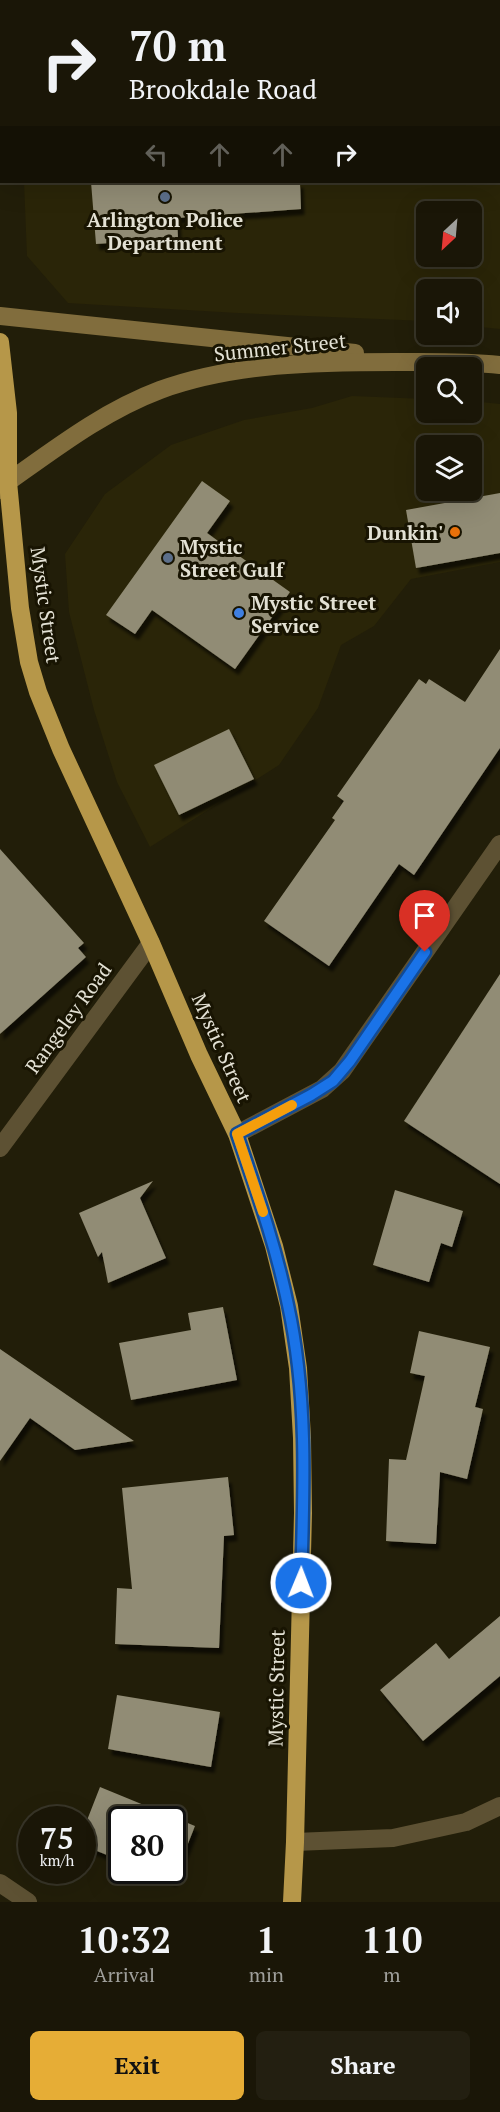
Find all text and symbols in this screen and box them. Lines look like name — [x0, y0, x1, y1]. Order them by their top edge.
text: 70 m — [129, 17, 227, 73]
icon: right — [30, 24, 108, 102]
text: Brookdale Road — [129, 71, 317, 107]
icon: left — [140, 138, 173, 171]
icon: ahead — [203, 138, 236, 171]
icon: ahead — [266, 138, 299, 171]
icon: right — [329, 138, 362, 171]
marker: Arlington Police Department — [158, 190, 172, 204]
north arrow — [416, 201, 482, 267]
map controls — [416, 201, 482, 501]
place label: Arlington Police Department — [87, 206, 243, 256]
button: sound — [416, 279, 482, 345]
street label: Summer Street — [213, 327, 348, 367]
button: search — [416, 357, 482, 423]
button: layers — [416, 435, 482, 501]
place label: Dunkin' — [367, 519, 443, 546]
marker: Dunkin' — [448, 525, 462, 539]
place label: Mystic Street Gulf — [180, 533, 285, 583]
street label: Mystic Street — [24, 545, 68, 665]
marker: Mystic Street Gulf — [161, 551, 175, 565]
place label: Mystic Street Service — [251, 589, 376, 639]
marker: Mystic Street Service — [232, 606, 246, 620]
pin — [399, 890, 450, 952]
icon: arrive — [408, 899, 441, 932]
street label: Rangeley Road — [19, 957, 117, 1079]
street label: Mystic Street — [186, 989, 258, 1107]
position arrow — [269, 1551, 333, 1615]
street label: Mystic Street — [261, 1629, 291, 1747]
speed limit sign: 80 — [108, 1806, 186, 1884]
text: 75 — [40, 1818, 74, 1858]
text: km/h — [40, 1850, 74, 1870]
text: 10:32 — [78, 1916, 171, 1963]
text: 1 — [256, 1916, 277, 1963]
text: 110 — [361, 1916, 422, 1963]
text: Arrival — [94, 1961, 155, 1988]
text: min — [249, 1961, 284, 1988]
text: m — [383, 1961, 401, 1988]
button: Exit — [30, 2031, 244, 2100]
button: Share — [256, 2031, 470, 2100]

